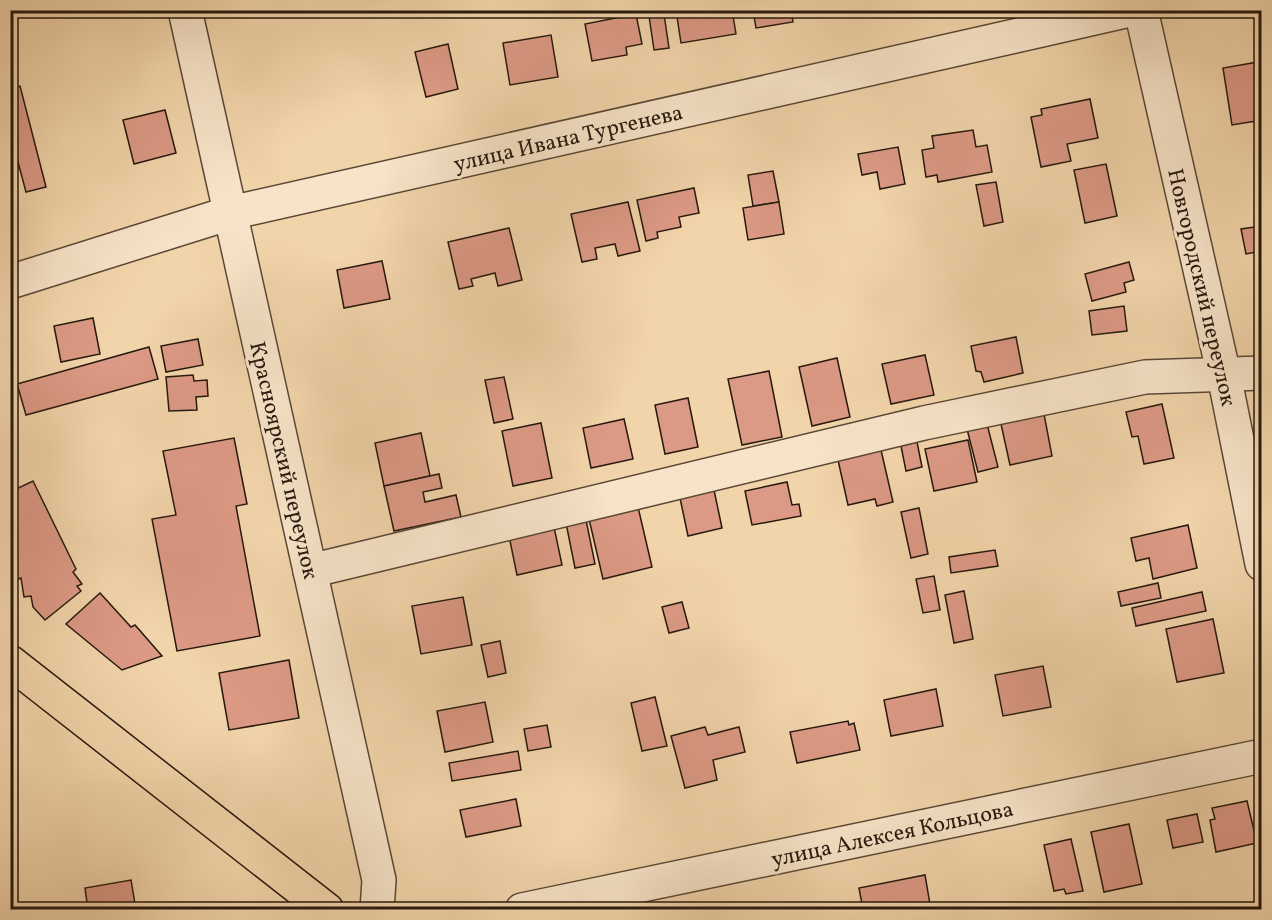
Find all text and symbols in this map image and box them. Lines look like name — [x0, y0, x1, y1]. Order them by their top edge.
street label: улица Ивана Тургенева — [451, 98, 686, 181]
street label: Новгородский переулок — [1158, 166, 1243, 410]
street label: Красноярский переулок — [240, 339, 325, 583]
street label: улица Алексея Кольцова — [769, 795, 1017, 876]

